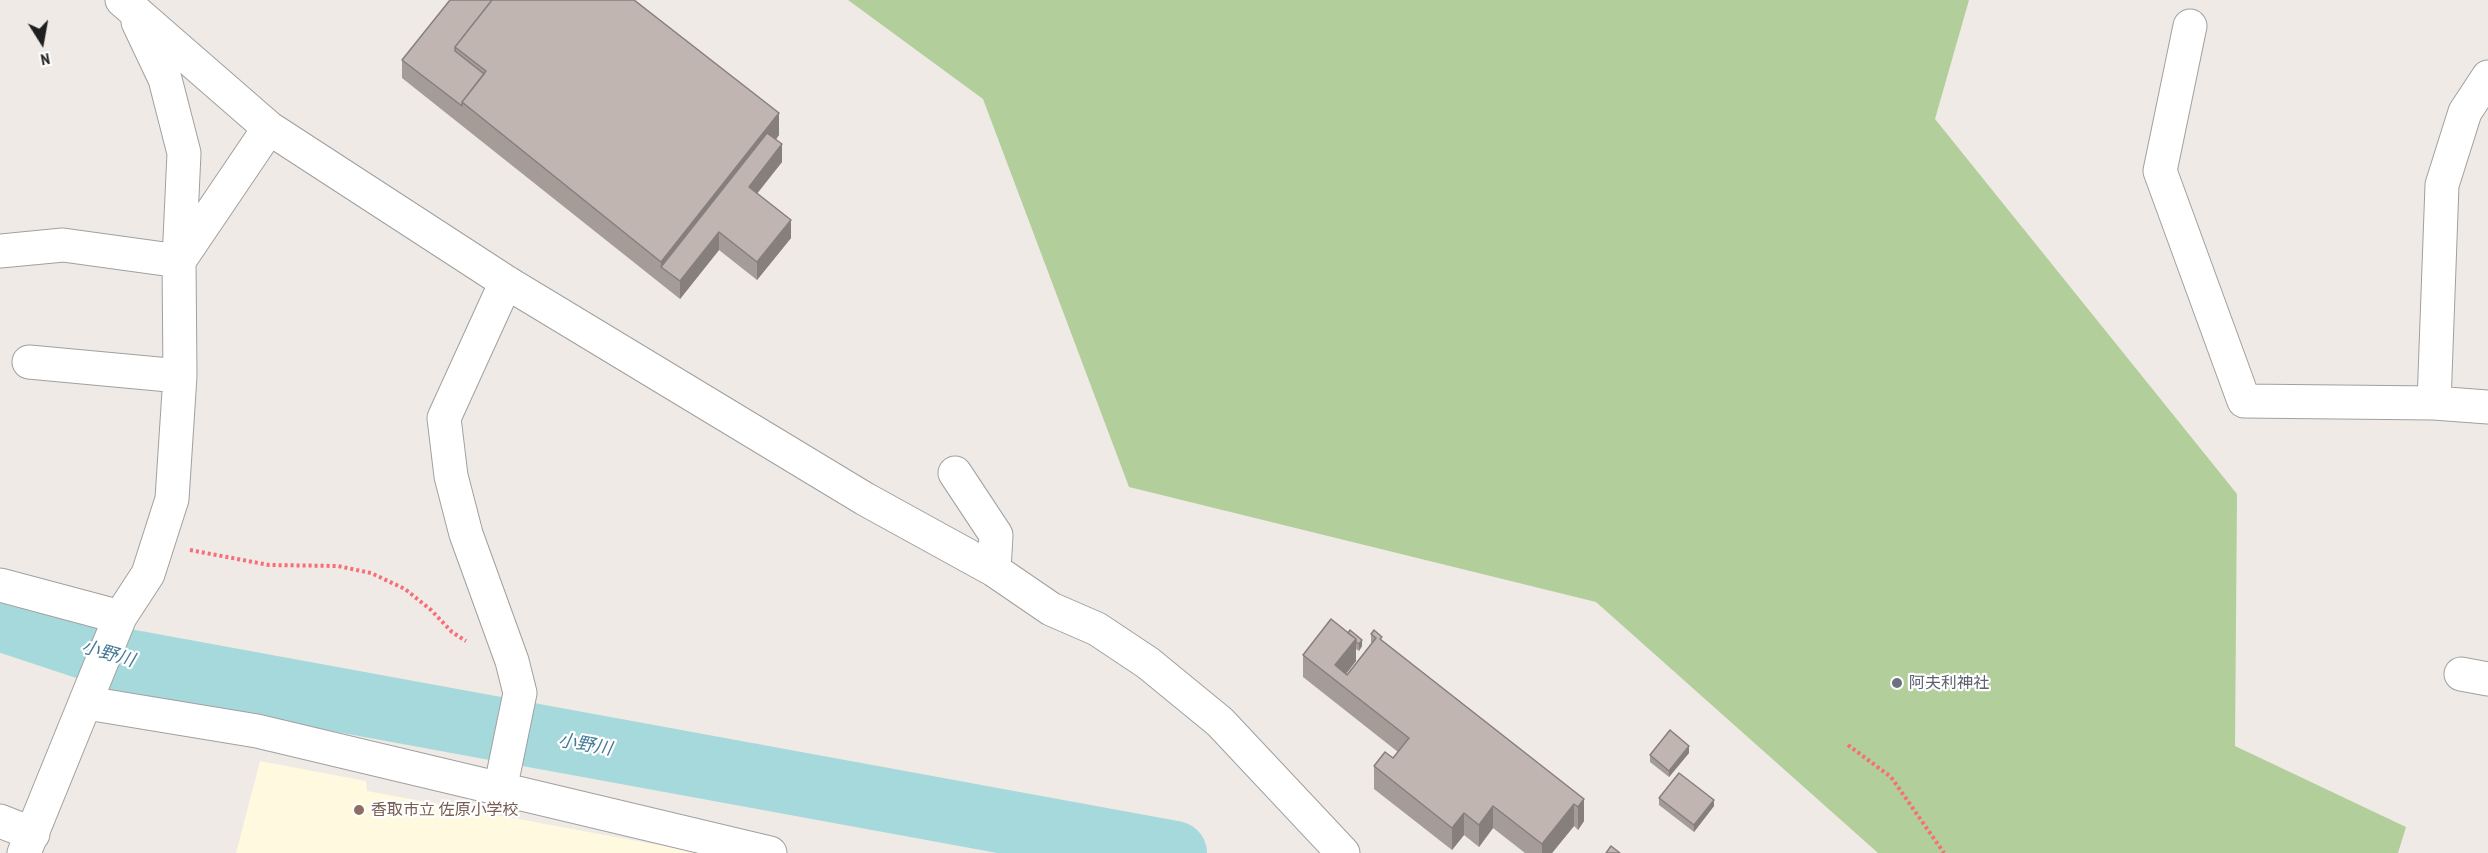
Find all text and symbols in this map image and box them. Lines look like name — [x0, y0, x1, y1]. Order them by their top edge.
north arrow — [12, 12, 72, 72]
text: N — [39, 49, 52, 70]
water label: 小野川 — [79, 636, 137, 672]
place label: 阿夫利神社 — [1909, 673, 1989, 693]
marker: 阿夫利神社 — [1890, 676, 1904, 690]
water label: 小野川 — [557, 730, 613, 760]
place label: 香取市立 佐原小学校 — [371, 800, 518, 820]
marker: 香取市立 佐原小学校 — [352, 803, 366, 817]

